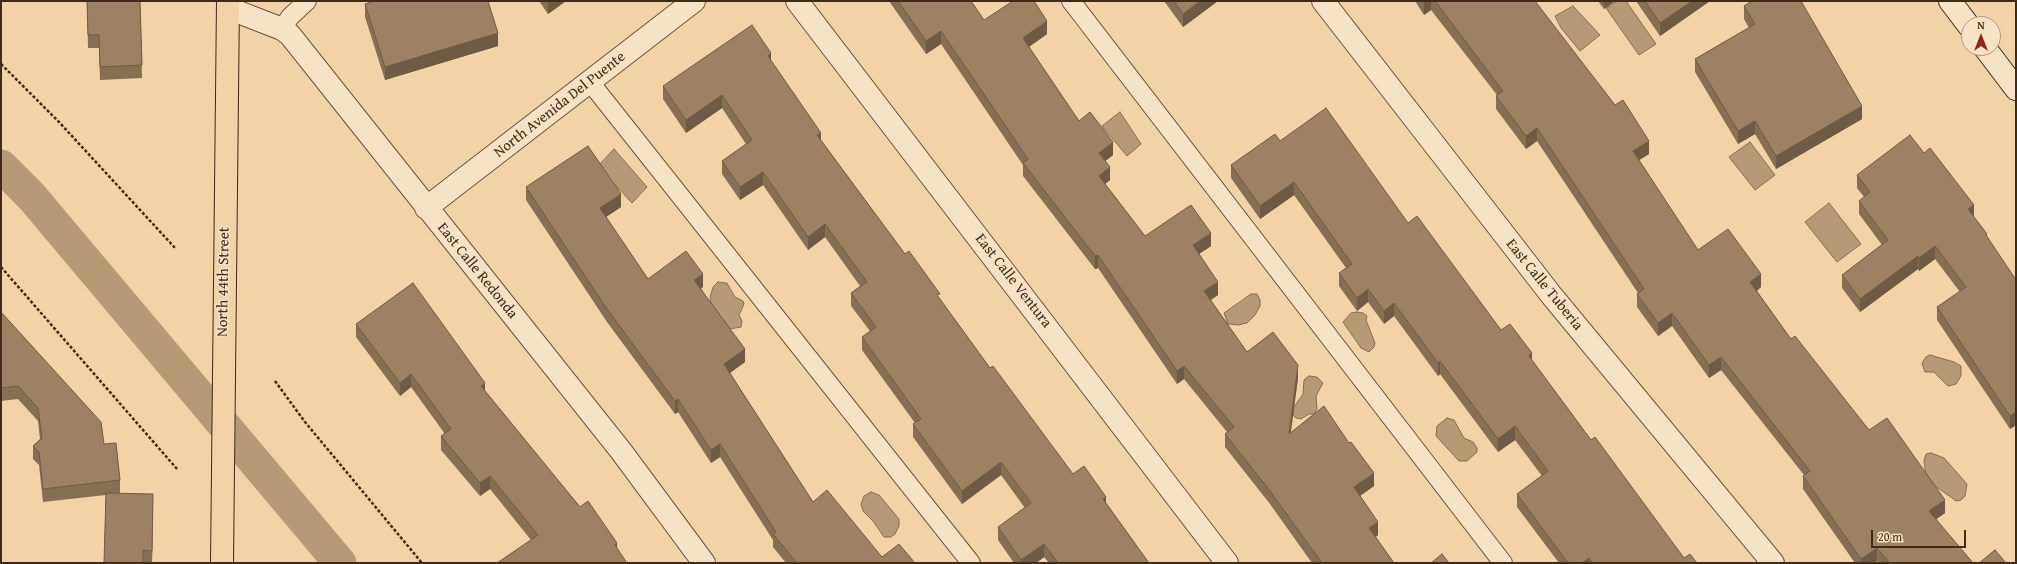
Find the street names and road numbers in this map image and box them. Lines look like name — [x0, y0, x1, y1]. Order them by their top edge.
street label: North Avenida Del Puente — [491, 48, 629, 162]
street label: East Calle Redonda — [433, 219, 521, 323]
street label: North 44th Street — [214, 227, 234, 337]
street label: East Calle Ventura — [971, 230, 1055, 332]
street label: East Calle Tuberia — [1502, 236, 1586, 334]

